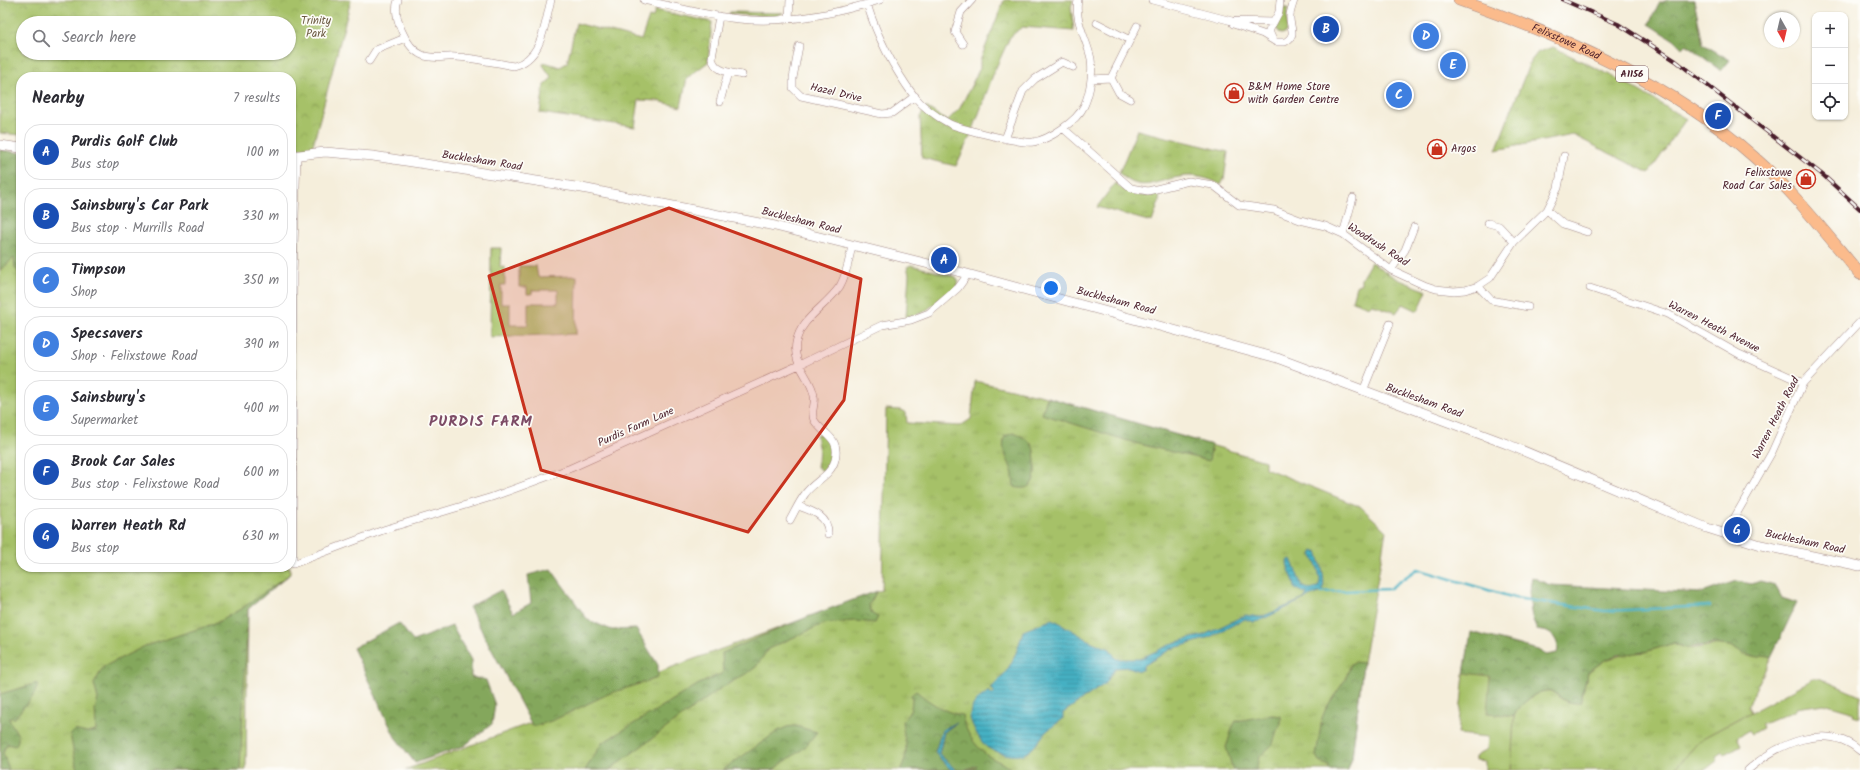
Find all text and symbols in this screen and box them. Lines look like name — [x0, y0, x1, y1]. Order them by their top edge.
park label: Trinity Park — [301, 12, 332, 43]
north arrow — [1764, 12, 1800, 48]
map controls — [1812, 12, 1848, 120]
button: + — [1812, 12, 1848, 48]
pin: B — [1313, 14, 1339, 44]
search box — [16, 16, 296, 60]
street label: Felixstowe Road — [1529, 19, 1604, 65]
pin: D — [1413, 21, 1439, 51]
text: Search here — [62, 26, 136, 50]
icon: search — [30, 27, 52, 49]
button: − — [1812, 48, 1848, 84]
pin: E — [1440, 50, 1466, 80]
road number: A1156 — [1616, 66, 1648, 82]
street label: Hazel Drive — [808, 78, 864, 108]
place label: B&M Home Store with Garden Centre — [1248, 78, 1339, 109]
pin: C — [1386, 80, 1412, 110]
shop icon: B&M Home Store with Garden Centre — [1223, 82, 1245, 104]
button: locate — [1812, 84, 1848, 120]
text: Nearby — [32, 85, 84, 112]
text: 7 results — [233, 88, 280, 109]
pin: F — [1705, 101, 1731, 131]
text: Purdis Golf Club — [71, 130, 178, 154]
shop icon: Argos — [1426, 138, 1448, 160]
place label: Argos — [1451, 140, 1477, 158]
text: A — [42, 142, 50, 163]
text: 100 m — [246, 142, 279, 163]
street label: Bucklesham Road — [441, 146, 524, 176]
text: Bus stop — [71, 154, 119, 175]
place label: Felixstowe Road Car Sales — [1722, 164, 1792, 195]
shop icon: Felixstowe Road Car Sales — [1795, 168, 1817, 190]
text: Sainsbury's Car Park — [71, 194, 208, 218]
street label: Bucklesham Road — [760, 202, 843, 240]
text: B — [42, 206, 50, 227]
text: 330 m — [242, 206, 279, 227]
text: Bus stop · Murrills Road — [71, 218, 204, 239]
street label: Woodrush Road — [1344, 218, 1413, 272]
pin: A — [931, 245, 957, 275]
text: Timpson — [71, 258, 126, 282]
text: C — [42, 270, 50, 291]
text: 350 m — [243, 270, 279, 291]
your location — [1041, 278, 1061, 298]
text: Shop — [71, 282, 97, 303]
street label: Bucklesham Road — [1075, 282, 1158, 320]
street label: Warren Heath Avenue — [1665, 296, 1763, 358]
text: Specsavers — [71, 322, 143, 346]
text: D — [42, 334, 50, 355]
text: 390 m — [243, 334, 279, 355]
text: Shop · Felixstowe Road — [71, 346, 197, 367]
street label: Warren Heath Road — [1747, 373, 1805, 462]
street label: Bucklesham Road — [1383, 379, 1466, 423]
text: Sainsbury's — [71, 386, 145, 410]
text: E — [42, 398, 50, 419]
text: 400 m — [243, 398, 279, 419]
street label: Purdis Farm Lane — [595, 402, 677, 452]
text: Supermarket — [71, 410, 138, 431]
district label: PURDIS FARM — [429, 410, 533, 434]
text: Brook Car Sales — [71, 450, 175, 474]
text: F — [42, 462, 50, 483]
text: 600 m — [243, 462, 279, 483]
text: Bus stop · Felixstowe Road — [71, 474, 219, 495]
text: Warren Heath Rd — [71, 514, 186, 538]
pin: G — [1724, 515, 1750, 545]
street label: Bucklesham Road — [1764, 525, 1847, 559]
text: G — [42, 526, 50, 547]
text: 630 m — [242, 526, 279, 547]
text: Bus stop — [71, 538, 119, 559]

